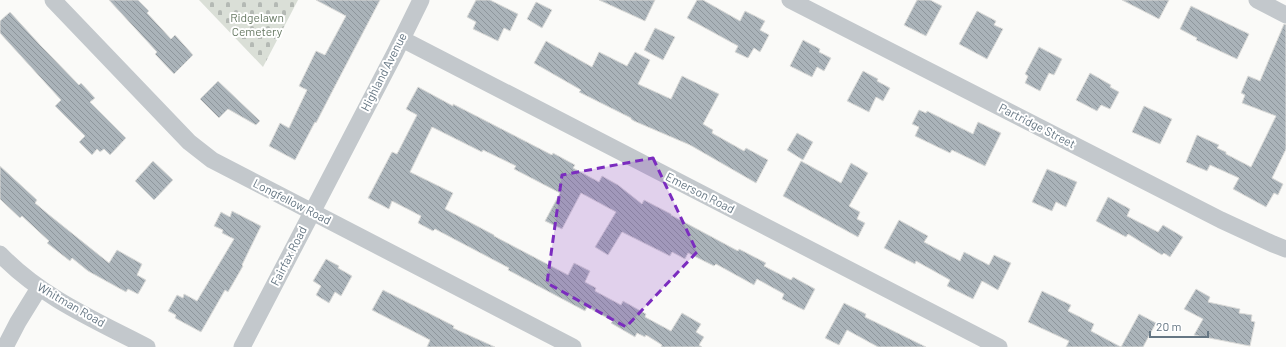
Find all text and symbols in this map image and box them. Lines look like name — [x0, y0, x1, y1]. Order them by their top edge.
park label: Ridgelawn Cemetery — [230, 10, 284, 38]
street label: Highland Avenue — [357, 30, 409, 113]
street label: Partridge Street — [997, 100, 1078, 150]
street label: Emerson Road — [664, 169, 737, 215]
street label: Longfellow Road — [251, 175, 334, 227]
street label: Fairfax Road — [267, 223, 309, 288]
street label: Whitman Road — [35, 279, 108, 329]
scale bar — [1150, 313, 1208, 339]
text: 20 m — [1156, 319, 1182, 333]

